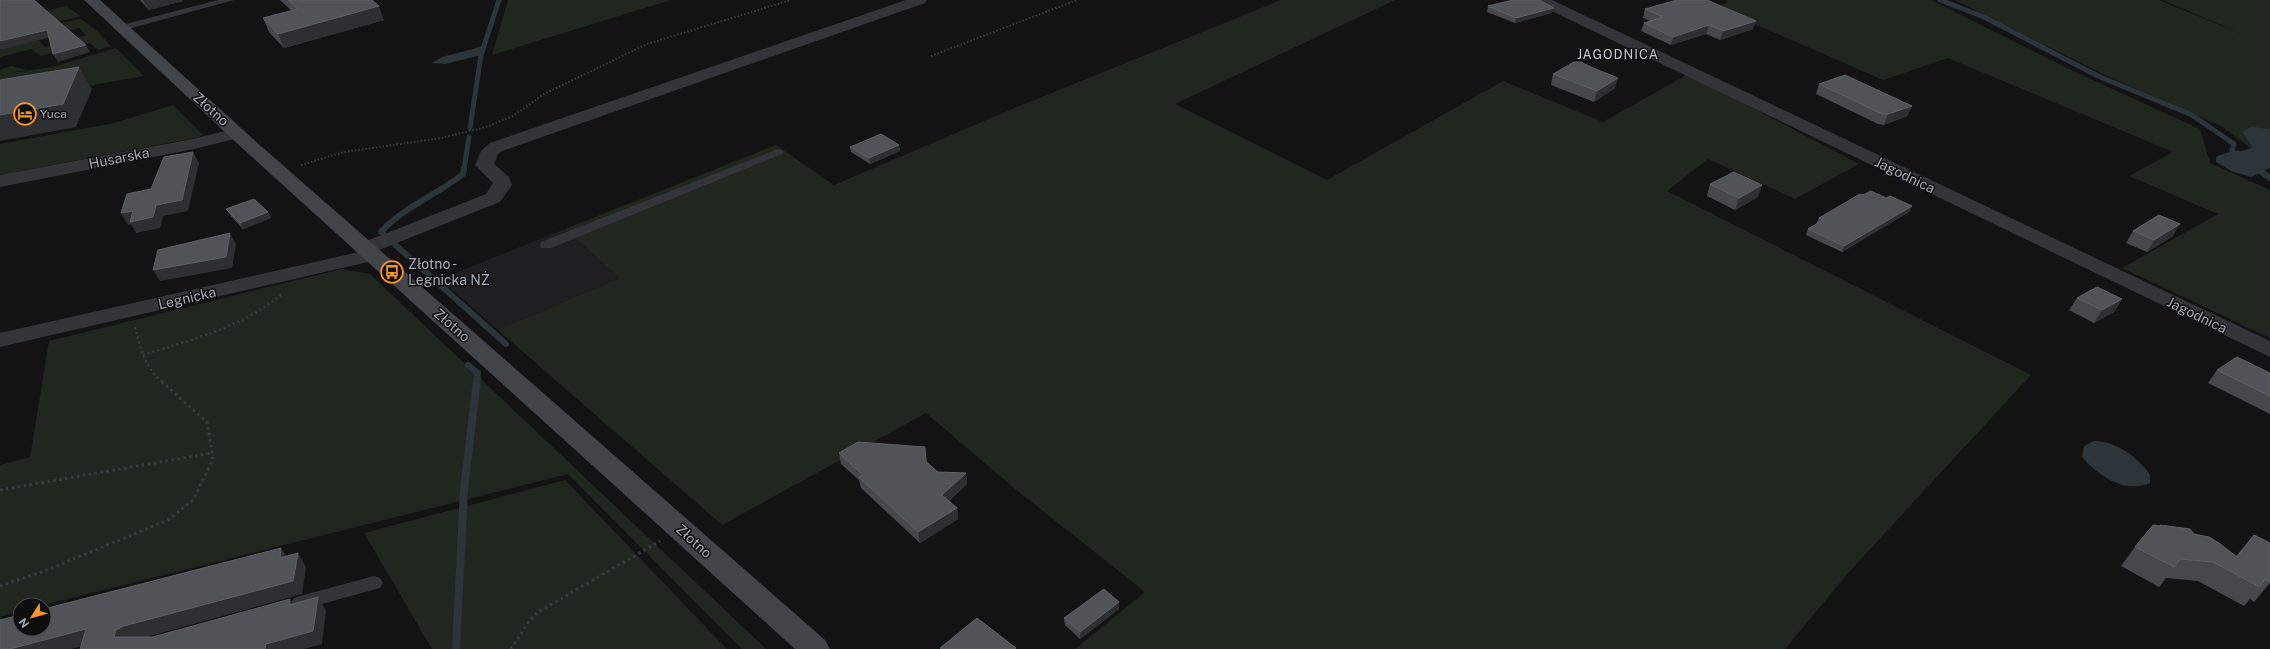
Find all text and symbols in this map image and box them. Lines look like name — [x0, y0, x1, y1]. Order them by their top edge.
district label: JAGODNICA — [1577, 47, 1659, 62]
street label: Złotno — [190, 89, 232, 129]
hotel icon: Yuca — [12, 101, 38, 127]
place label: Yuca — [40, 107, 67, 121]
street label: Husarska — [87, 144, 151, 172]
street label: Jagodnica — [1872, 154, 1938, 196]
place label: Złotno - Legnicka NŻ — [408, 256, 490, 288]
bus stop icon: Złotno - Legnicka NŻ — [379, 259, 405, 285]
street label: Legnicka — [157, 284, 217, 312]
street label: Jagodnica — [2164, 294, 2230, 336]
street label: Złotno — [431, 305, 473, 345]
street label: Złotno — [673, 521, 715, 561]
north arrow — [12, 597, 52, 637]
text: N — [17, 616, 31, 630]

